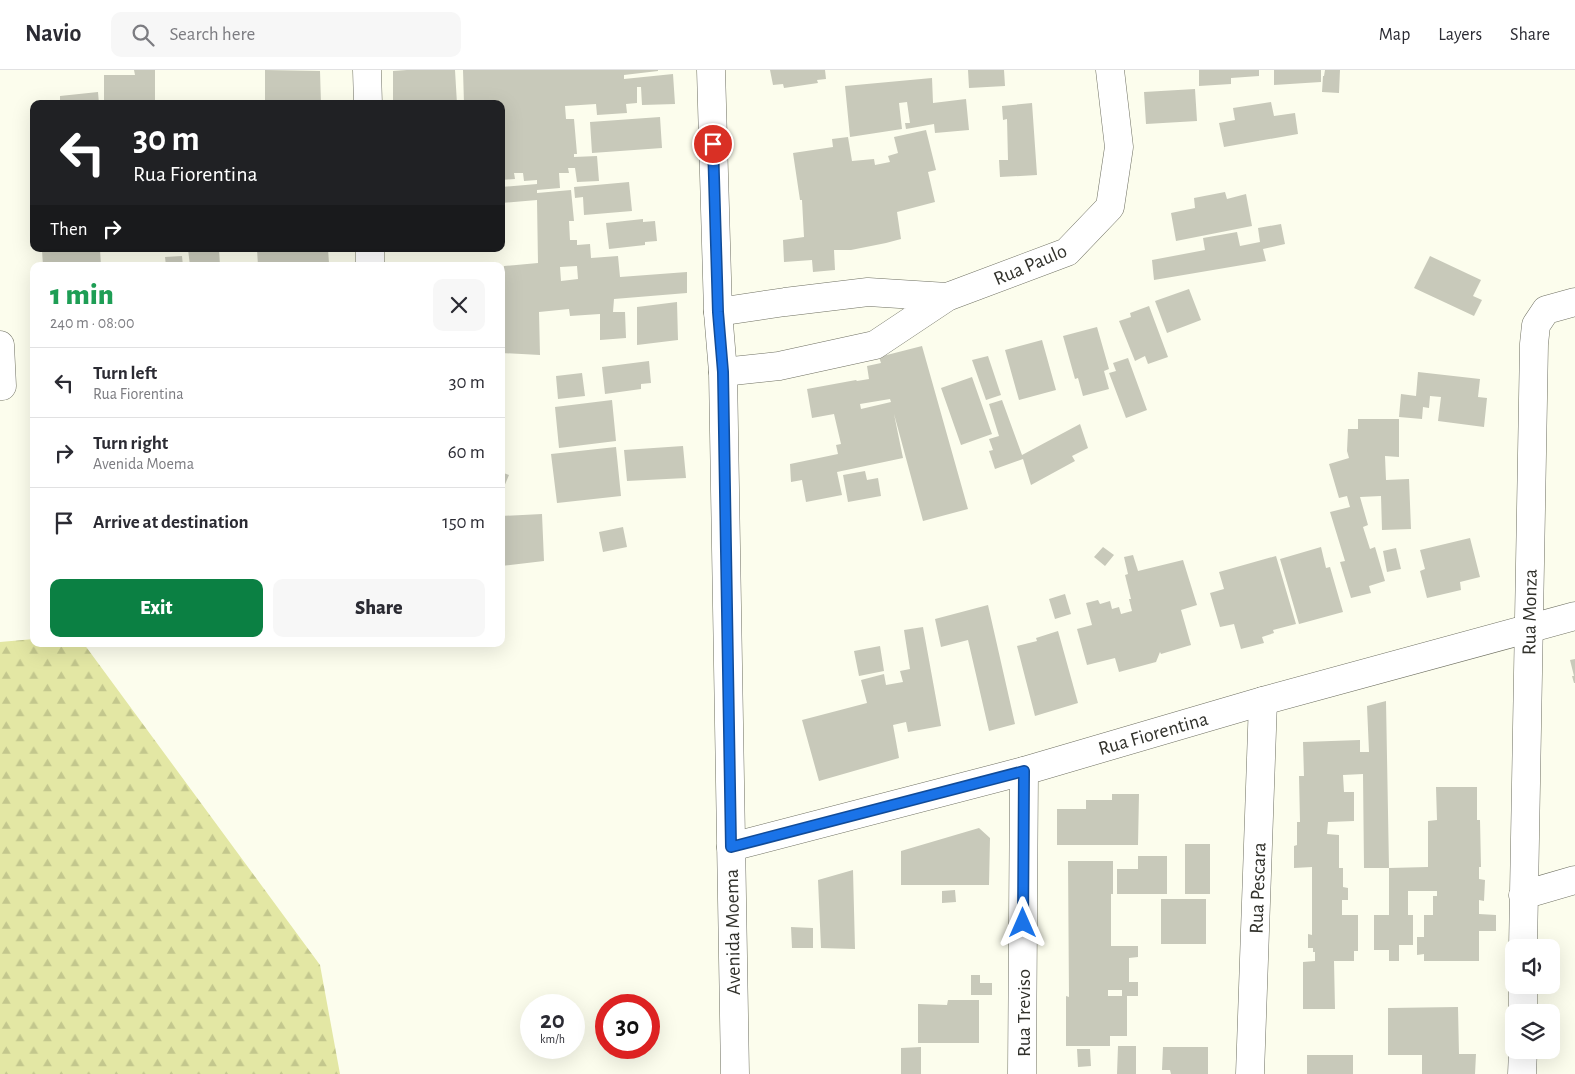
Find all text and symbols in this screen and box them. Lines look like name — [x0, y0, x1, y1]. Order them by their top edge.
search box — [111, 12, 461, 57]
icon: search — [129, 21, 157, 49]
text: Navio — [25, 22, 81, 46]
text: Search here — [169, 25, 255, 44]
text: Map — [1379, 26, 1410, 44]
text: Layers — [1438, 26, 1482, 44]
text: Share — [1510, 26, 1550, 44]
icon: left — [50, 120, 115, 185]
text: 30 m — [133, 122, 200, 157]
pin — [692, 123, 734, 165]
icon: arrive — [699, 130, 727, 158]
text: Rua Fiorentina — [133, 163, 258, 185]
icon: right — [98, 215, 126, 243]
text: Then — [50, 220, 88, 239]
street label: Rua Paulo — [991, 241, 1070, 289]
button: close — [433, 279, 485, 331]
text: 1 min — [50, 280, 114, 310]
text: 240 m · 08:00 — [50, 315, 134, 331]
text: Turn left — [93, 364, 157, 383]
icon: left — [50, 369, 78, 397]
text: 30 m — [449, 373, 485, 392]
text: Rua Fiorentina — [93, 386, 184, 402]
text: Turn right — [93, 434, 168, 453]
icon: right — [50, 439, 78, 467]
text: 60 m — [448, 443, 485, 462]
text: Avenida Moema — [93, 456, 194, 472]
icon: arrive — [50, 509, 78, 537]
text: Arrive at destination — [93, 513, 249, 532]
text: 150 m — [442, 513, 485, 532]
street label: Rua Monza — [1519, 569, 1541, 655]
button: Exit — [50, 579, 263, 637]
button: Share — [273, 579, 485, 637]
street label: Rua Fiorentina — [1096, 709, 1211, 759]
street label: Rua Pescara — [1246, 842, 1270, 934]
street label: Avenida Moema — [722, 869, 744, 995]
position arrow — [996, 896, 1048, 948]
map controls — [1505, 939, 1560, 1059]
button: sound — [1505, 939, 1560, 994]
street label: Rua Treviso — [1014, 969, 1034, 1057]
speed limit sign: 30 — [595, 994, 660, 1059]
button: layers — [1505, 1004, 1560, 1059]
text: 20 — [540, 1008, 565, 1033]
text: km/h — [540, 1033, 565, 1045]

